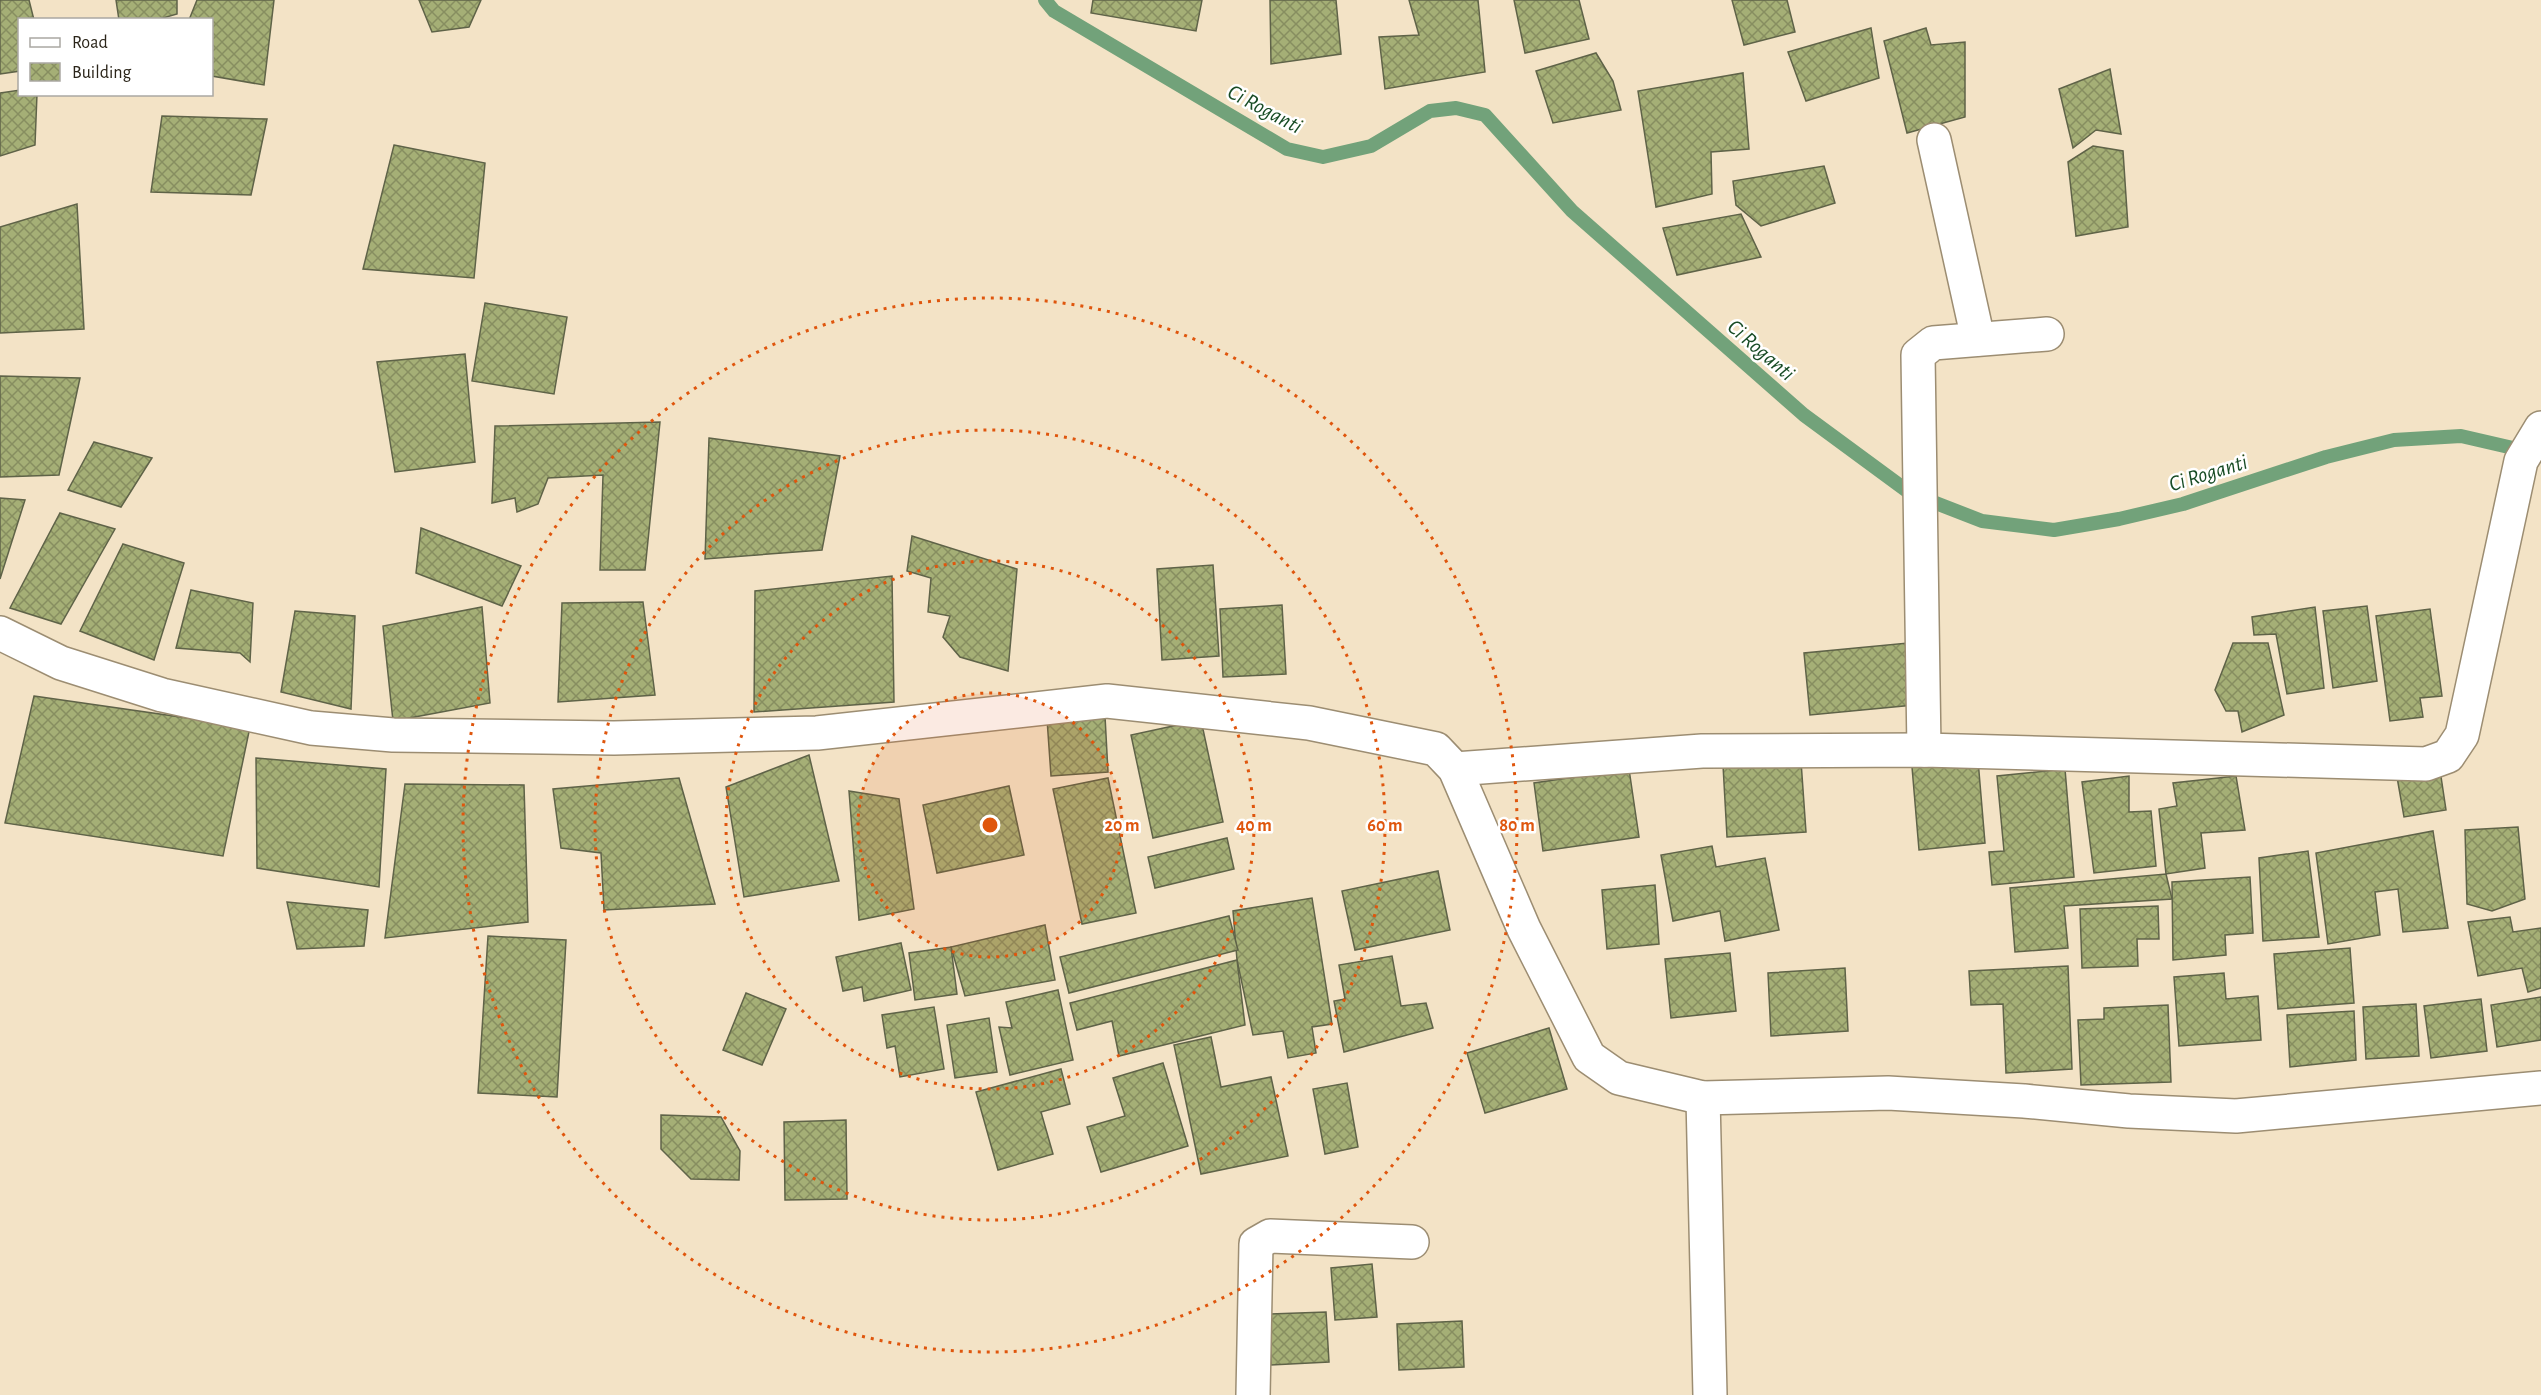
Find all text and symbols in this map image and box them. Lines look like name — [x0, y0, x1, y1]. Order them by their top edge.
legend — [18, 18, 213, 96]
text: Road — [72, 34, 108, 52]
text: Building — [72, 64, 132, 82]
water label: Ci Roganti — [1224, 80, 1306, 138]
water label: Ci Roganti — [1723, 315, 1799, 385]
water label: Ci Roganti — [2166, 451, 2250, 495]
centre of rings — [980, 815, 1000, 835]
text: 20 m — [1104, 817, 1140, 835]
text: 40 m — [1236, 817, 1272, 835]
text: 60 m — [1367, 817, 1403, 835]
text: 80 m — [1499, 817, 1535, 835]

